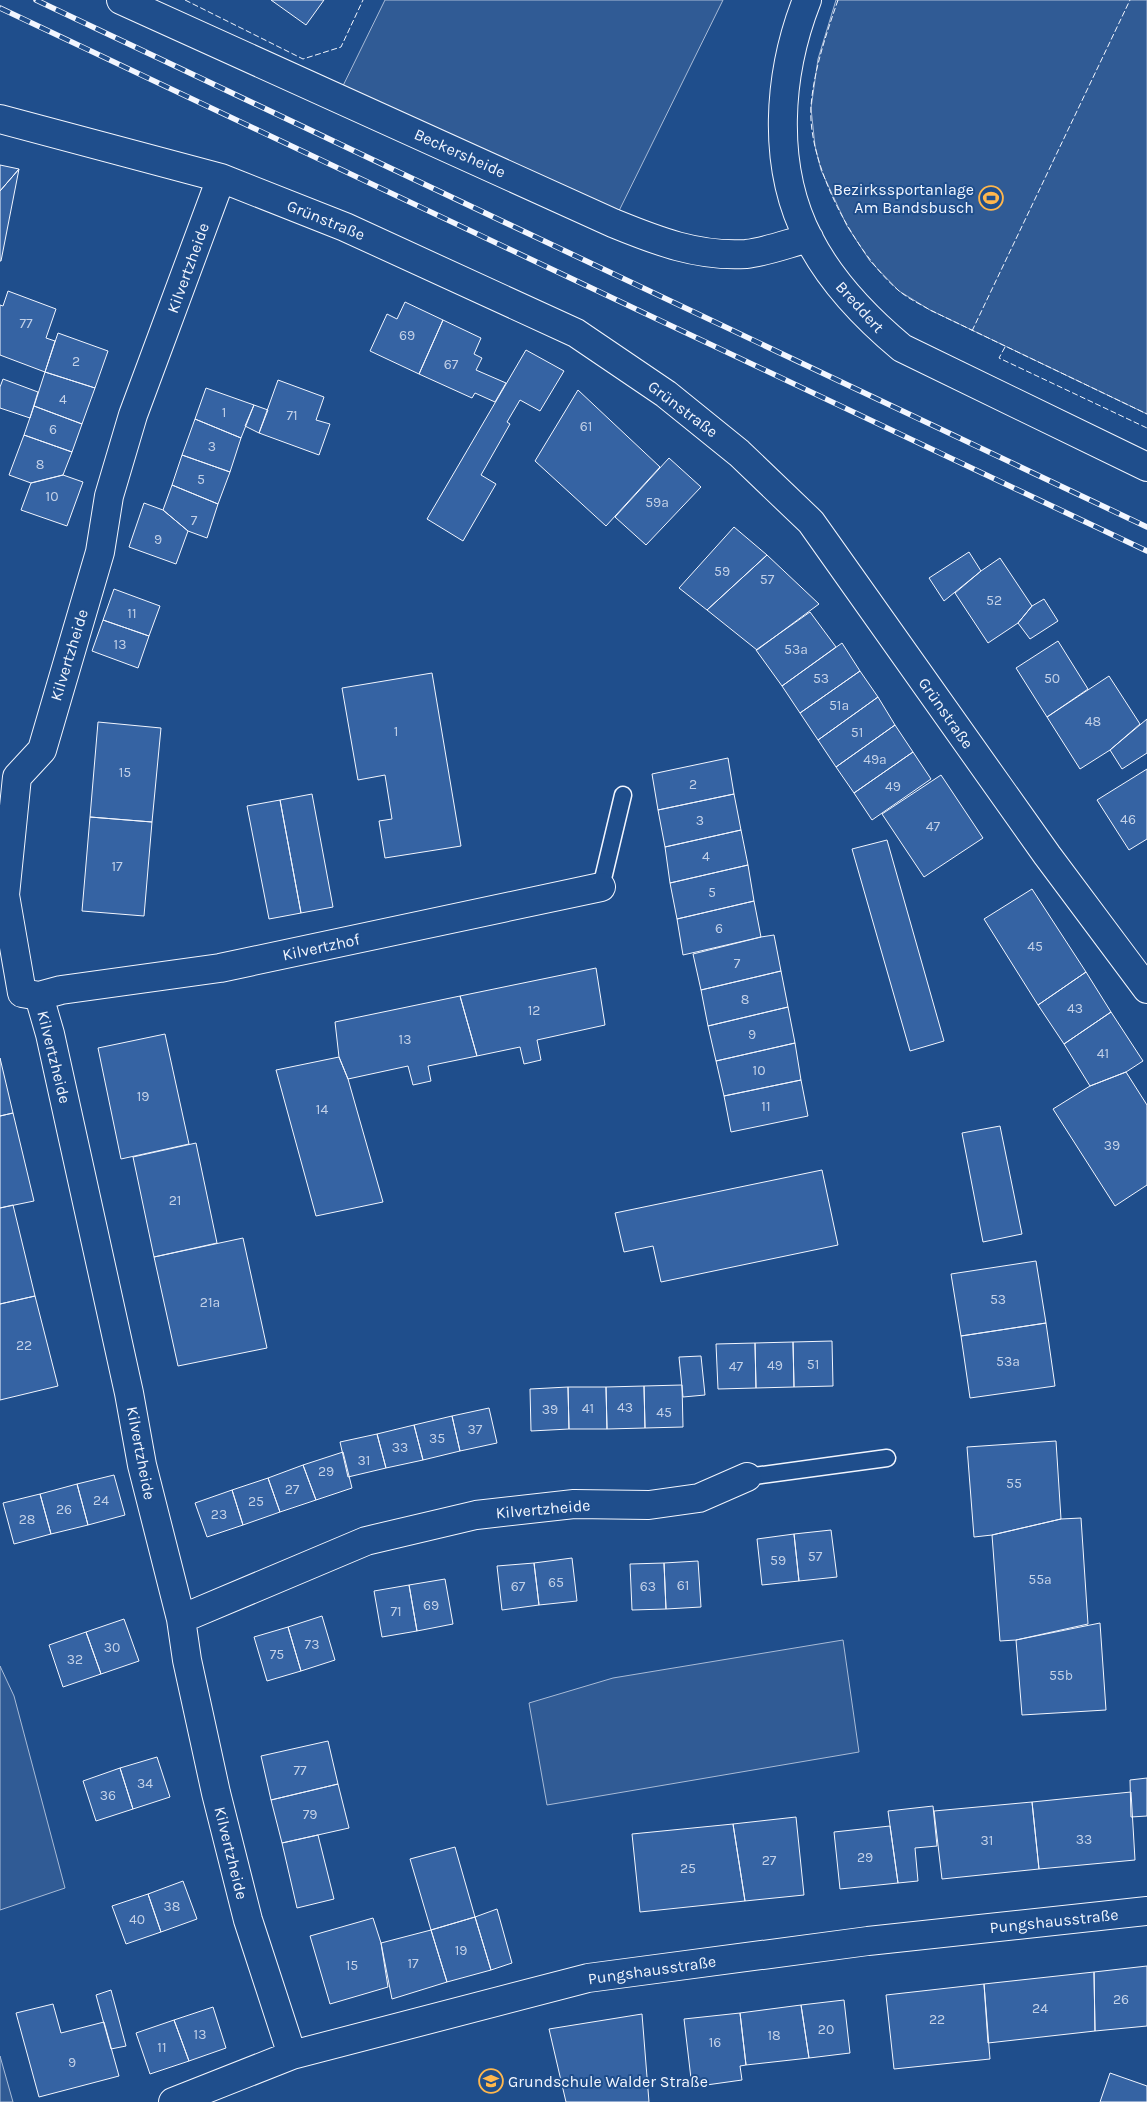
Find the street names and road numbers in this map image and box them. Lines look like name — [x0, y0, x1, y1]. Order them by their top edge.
street label: Beckersheide — [411, 124, 509, 182]
street label: Grünstraße — [284, 196, 368, 244]
street label: Kilvertzheide — [163, 220, 213, 316]
street label: Breddert — [832, 277, 888, 337]
street label: Grünstraße — [644, 377, 722, 441]
street label: Kilvertzheide — [46, 607, 92, 703]
street label: Grünstraße — [915, 674, 977, 752]
street label: Kilvertzhof — [281, 929, 362, 964]
street label: Kilvertzheide — [33, 1009, 75, 1105]
street label: Kilvertzheide — [123, 1405, 159, 1501]
street label: Kilvertzheide — [495, 1495, 591, 1523]
street label: Kilvertzheide — [210, 1805, 252, 1901]
street label: Pungshausstraße — [989, 1905, 1119, 1937]
street label: Pungshausstraße — [587, 1952, 717, 1988]

